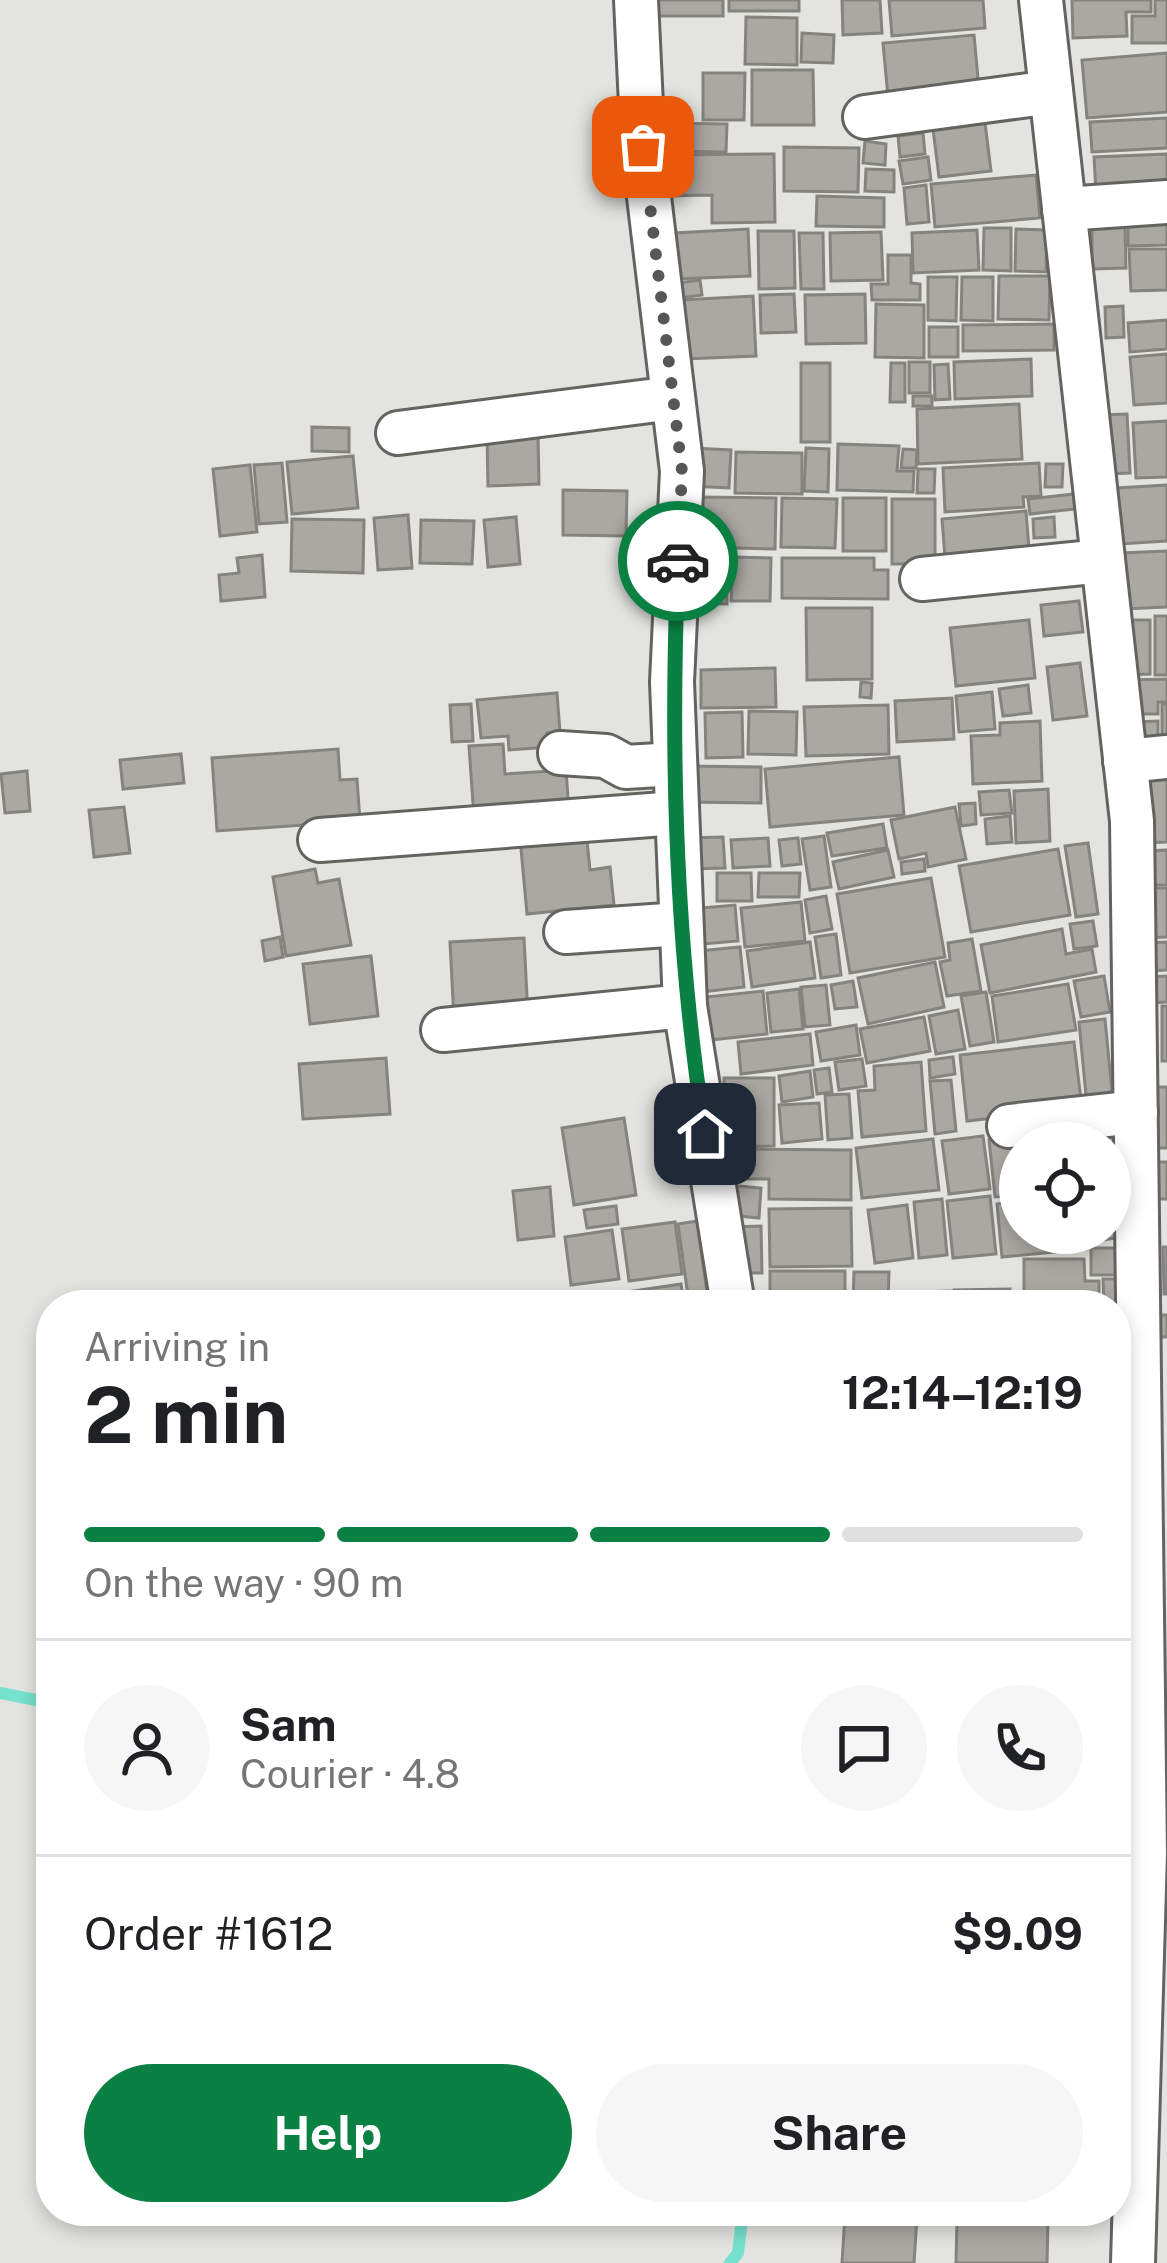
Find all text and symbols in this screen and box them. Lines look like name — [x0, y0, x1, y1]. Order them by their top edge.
pin — [592, 96, 694, 198]
icon: bag — [610, 114, 676, 180]
courier — [618, 501, 738, 621]
icon: car — [645, 528, 711, 594]
pin — [654, 1083, 756, 1185]
icon: home — [672, 1101, 738, 1167]
map controls — [999, 1122, 1131, 1254]
button: locate — [999, 1122, 1131, 1254]
text: Arriving in — [84, 1324, 270, 1370]
text: 12:14–12:19 — [842, 1366, 1083, 1419]
text: 2 min — [84, 1369, 288, 1461]
text: On the way · 90 m — [84, 1560, 403, 1606]
button: person — [84, 1685, 210, 1811]
button: chat — [801, 1685, 927, 1811]
button: phone — [957, 1685, 1083, 1811]
text: Sam — [240, 1698, 337, 1751]
text: Courier · 4.8 — [240, 1751, 460, 1797]
text: Order #1612 — [84, 1907, 333, 1960]
text: $9.09 — [952, 1907, 1083, 1960]
button: Help — [84, 2064, 572, 2202]
button: Share — [596, 2064, 1083, 2202]

